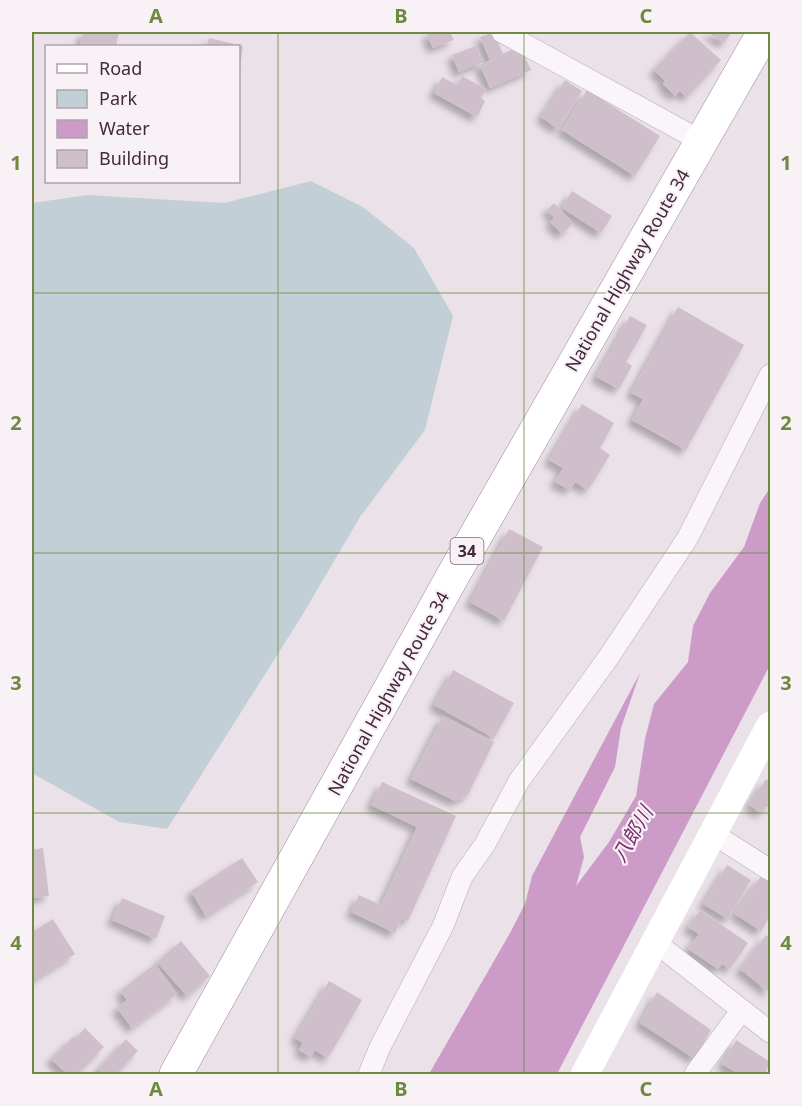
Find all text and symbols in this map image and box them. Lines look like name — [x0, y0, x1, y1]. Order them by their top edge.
text: A — [149, 2, 163, 29]
text: B — [394, 2, 408, 29]
text: C — [640, 2, 653, 29]
legend — [45, 45, 240, 183]
text: Road — [99, 56, 142, 80]
text: Park — [99, 86, 137, 110]
text: Water — [99, 116, 150, 140]
text: Building — [99, 146, 169, 170]
text: 1 — [10, 149, 22, 176]
text: 1 — [780, 149, 792, 176]
street label: National Highway Route 34 — [559, 165, 695, 375]
text: 2 — [10, 409, 22, 436]
text: 2 — [780, 409, 792, 436]
road number: 34 — [450, 538, 484, 564]
street label: National Highway Route 34 — [322, 587, 454, 799]
text: 3 — [10, 669, 22, 696]
text: 3 — [780, 669, 792, 696]
water label: 八郎川 — [605, 800, 660, 867]
text: 4 — [10, 929, 22, 956]
text: 4 — [780, 929, 792, 956]
text: A — [149, 1075, 163, 1102]
text: B — [394, 1075, 408, 1102]
text: C — [640, 1075, 653, 1102]

